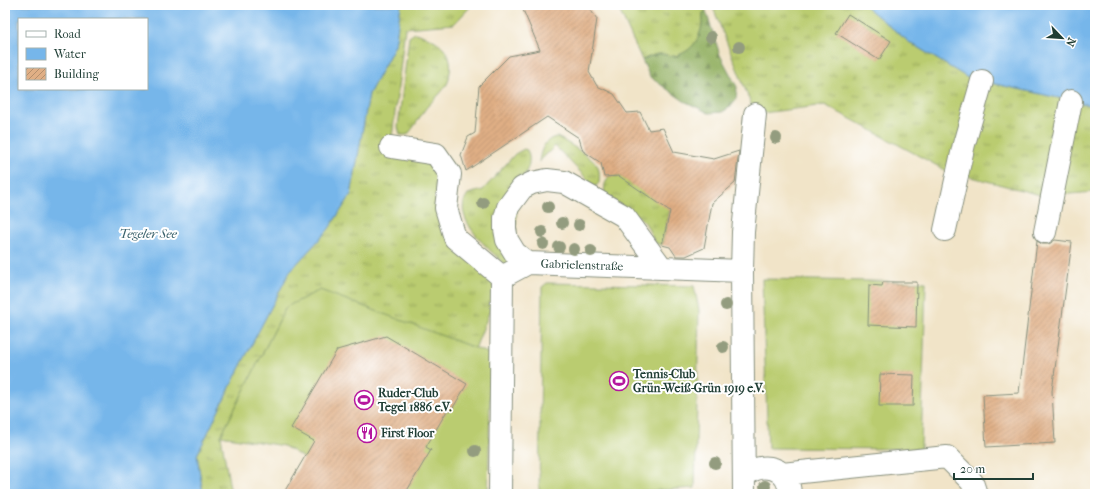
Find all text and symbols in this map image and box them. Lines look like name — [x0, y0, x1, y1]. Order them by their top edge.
legend — [18, 18, 148, 90]
north arrow — [1042, 18, 1082, 58]
text: Road — [54, 27, 81, 41]
text: N — [1063, 35, 1078, 49]
text: Water — [53, 47, 87, 61]
text: Building — [54, 67, 99, 81]
water label: Tegeler See — [119, 226, 178, 241]
street label: Gabrielenstraße — [540, 257, 624, 273]
place label: Tennis-Club Grün-Weiß-Grün 1919 e.V. — [632, 367, 765, 396]
sports icon: Tennis-Club Grün-Weiß-Grün 1919 e.V. — [608, 370, 630, 392]
place label: Ruder-Club Tegel 1886 e.V. — [377, 386, 452, 415]
sports icon: Ruder-Club Tegel 1886 e.V. — [353, 389, 375, 411]
restaurant icon: First Floor — [356, 422, 378, 444]
place label: First Floor — [380, 426, 435, 440]
scale bar — [954, 455, 1033, 481]
text: 20 m — [960, 462, 985, 476]

